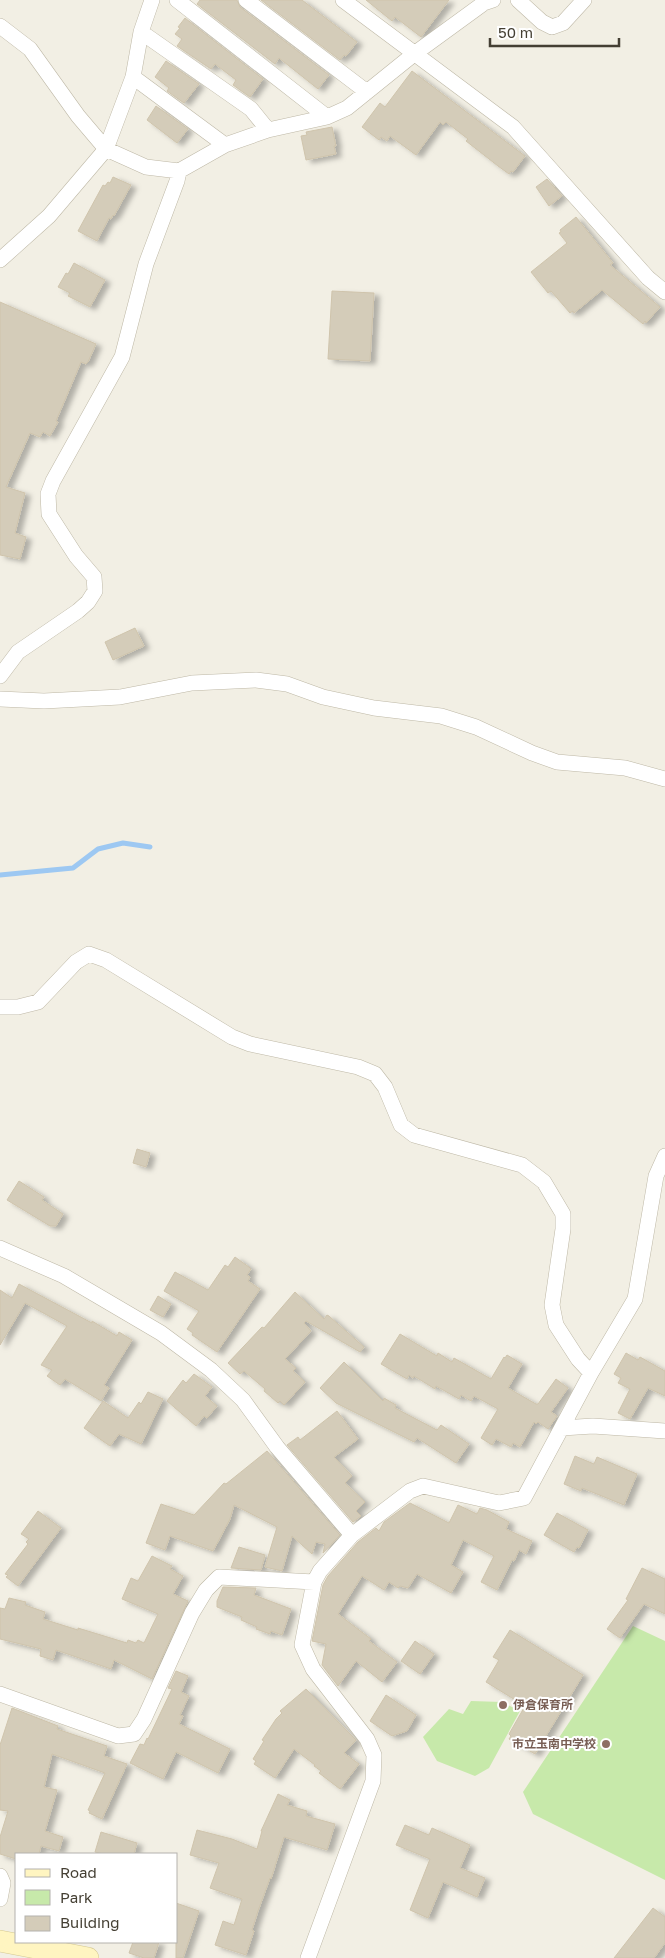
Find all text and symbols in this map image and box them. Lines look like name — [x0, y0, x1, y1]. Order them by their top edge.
scale bar — [490, 15, 619, 47]
text: 50 m — [498, 23, 533, 41]
place label: 伊倉保育所 — [513, 1697, 573, 1712]
marker: 伊倉保育所 — [497, 1699, 509, 1711]
place label: 市立玉南中学校 — [512, 1736, 596, 1751]
marker: 市立玉南中学校 — [600, 1738, 612, 1750]
legend — [15, 1853, 178, 1943]
text: Road — [60, 1863, 97, 1881]
text: Park — [60, 1888, 93, 1906]
text: Building — [60, 1913, 120, 1931]

